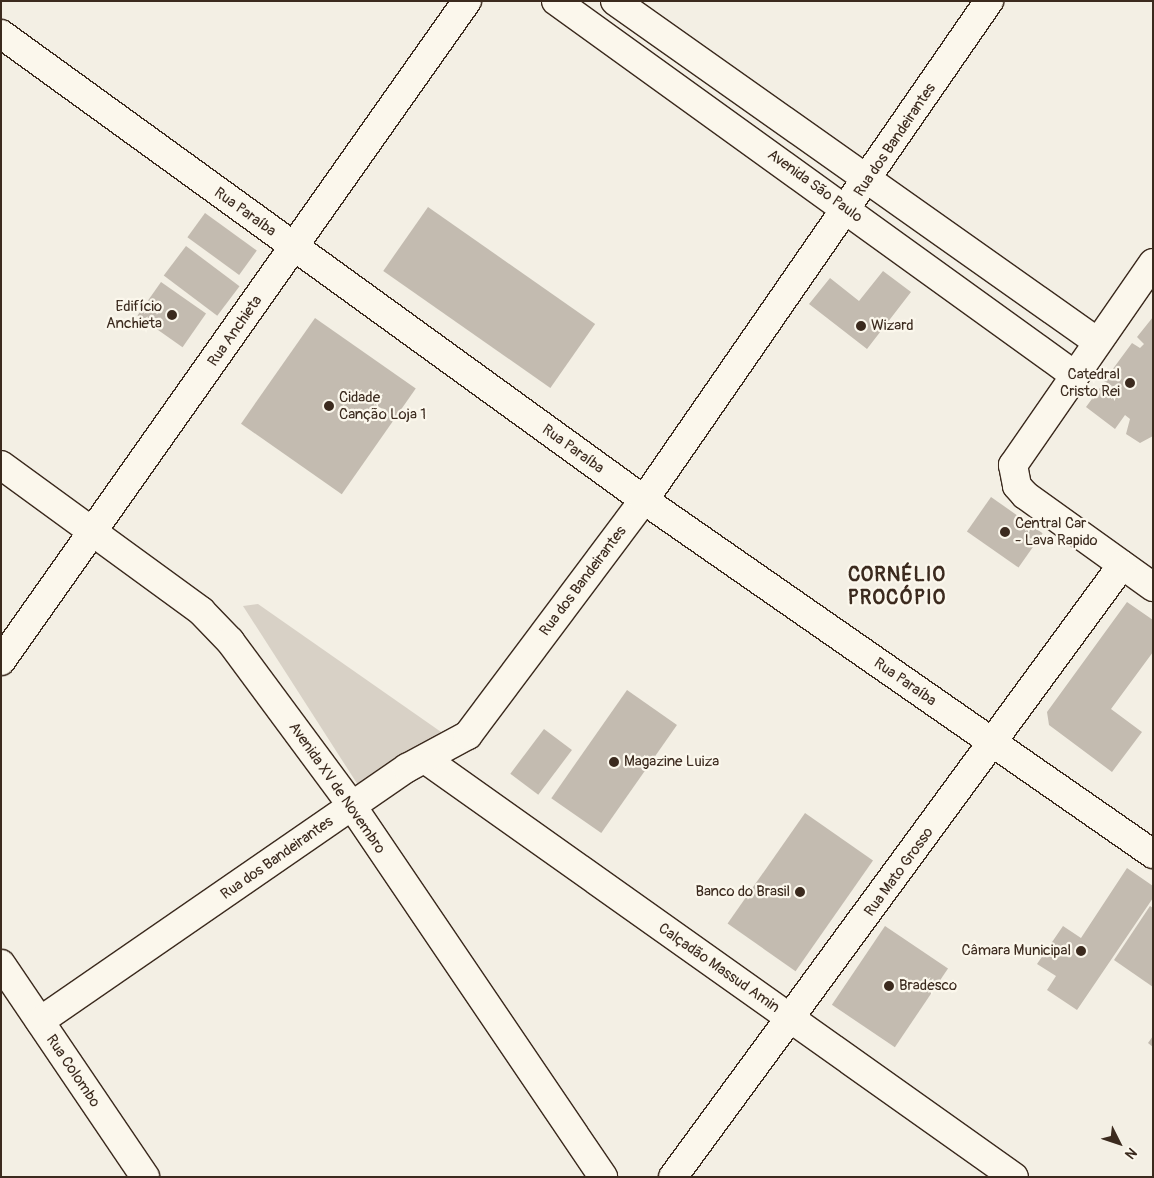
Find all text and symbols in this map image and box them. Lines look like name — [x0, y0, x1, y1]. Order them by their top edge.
street label: Rua dos Bandeirantes — [850, 80, 940, 200]
street label: Avenida São Paulo — [764, 146, 866, 226]
street label: Rua Paraíba — [211, 184, 279, 240]
street label: Rua Anchieta — [204, 292, 266, 370]
place label: Edifício Anchieta — [106, 297, 162, 332]
marker: Edifício Anchieta — [166, 309, 178, 321]
place label: Wizard — [871, 317, 914, 335]
marker: Wizard — [855, 320, 867, 332]
place label: Catedral Cristo Rei — [1060, 365, 1120, 400]
marker: Catedral Cristo Rei — [1124, 377, 1136, 389]
place label: Cidade Canção Loja 1 — [339, 388, 426, 423]
marker: Cidade Canção Loja 1 — [323, 400, 335, 412]
street label: Rua Paraíba — [539, 421, 607, 477]
place label: Central Car - Lava Rapido — [1015, 514, 1098, 549]
street label: Rua dos Bandeirantes — [536, 522, 630, 640]
marker: Central Car - Lava Rapido — [999, 526, 1011, 538]
district label: CORNÉLIO PROCÓPIO — [847, 563, 947, 610]
street label: Rua Paraíba — [870, 654, 940, 710]
street label: Avenida XV de Novembro — [285, 719, 389, 857]
place label: Magazine Luiza — [624, 753, 719, 771]
marker: Magazine Luiza — [608, 756, 620, 768]
street label: Rua dos Bandeirantes — [217, 812, 337, 904]
street label: Rua Mato Grosso — [861, 824, 937, 920]
place label: Banco do Brasil — [695, 883, 790, 901]
marker: Banco do Brasil — [794, 886, 806, 898]
street label: Calçadão Massud Amin — [655, 919, 783, 1017]
place label: Câmara Municipal — [961, 942, 1071, 960]
marker: Câmara Municipal — [1075, 945, 1087, 957]
place label: Bradesco — [899, 977, 957, 995]
marker: Bradesco — [883, 980, 895, 992]
street label: Rua Colombo — [42, 1031, 104, 1111]
north arrow — [1094, 1118, 1144, 1168]
text: N — [1121, 1144, 1140, 1162]

